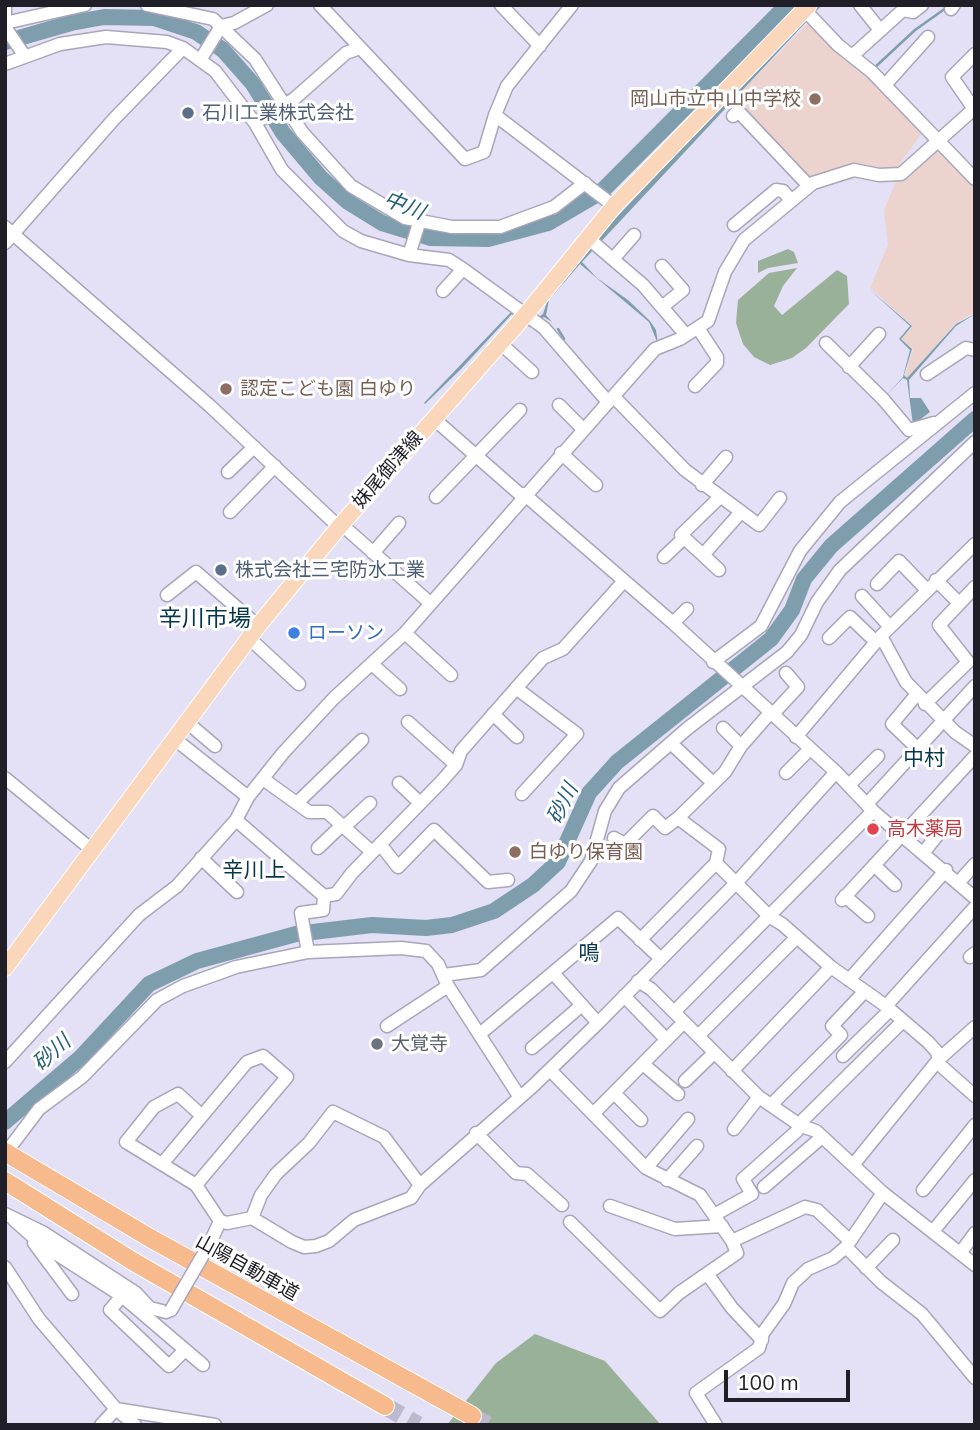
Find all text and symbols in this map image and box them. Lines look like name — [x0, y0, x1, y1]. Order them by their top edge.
place label: 岡山市立中山中学校 — [630, 88, 801, 110]
marker: 岡山市立中山中学校 — [807, 91, 823, 107]
place label: 石川工業株式会社 — [202, 102, 354, 124]
marker: 石川工業株式会社 — [180, 105, 196, 121]
water label: 中川 — [380, 187, 428, 225]
place label: 認定こども園 白ゆり — [240, 378, 416, 400]
marker: 認定こども園 白ゆり — [218, 381, 234, 397]
street label: 妹尾御津線 — [348, 427, 428, 513]
place label: 株式会社三宅防水工業 — [235, 559, 425, 581]
marker: 株式会社三宅防水工業 — [213, 562, 229, 578]
district label: 辛川市場 — [159, 605, 251, 633]
place label: ローソン — [308, 622, 384, 644]
marker: ローソン — [286, 625, 302, 641]
district label: 中村 — [903, 746, 945, 772]
water label: 砂川 — [542, 780, 584, 828]
place label: 高木薬局 — [887, 818, 963, 840]
marker: 高木薬局 — [865, 821, 881, 837]
place label: 白ゆり保育園 — [529, 841, 643, 863]
marker: 白ゆり保育園 — [507, 844, 523, 860]
district label: 辛川上 — [223, 858, 285, 884]
district label: 鳴 — [579, 941, 599, 967]
water label: 砂川 — [28, 1030, 76, 1076]
place label: 大覚寺 — [391, 1033, 448, 1055]
marker: 大覚寺 — [369, 1036, 385, 1052]
street label: 山陽自動車道 — [192, 1230, 302, 1306]
scale bar — [728, 1356, 854, 1400]
text: 100 m — [737, 1369, 799, 1395]

